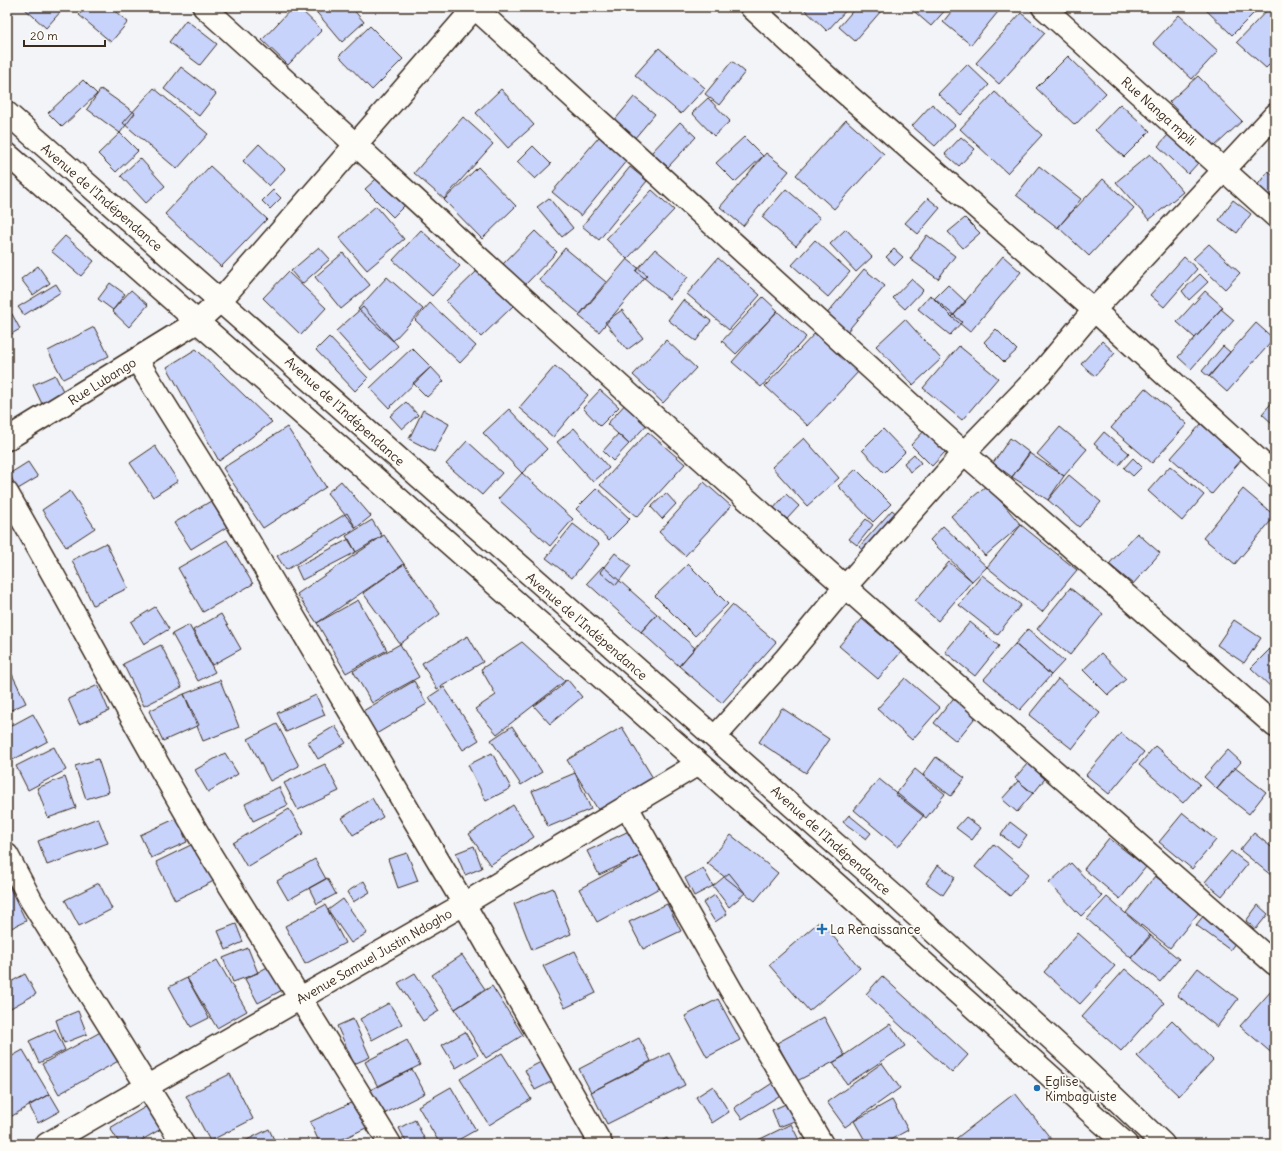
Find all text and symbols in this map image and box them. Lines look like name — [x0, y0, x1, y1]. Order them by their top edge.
scale bar — [24, 22, 105, 48]
text: 20 m — [30, 28, 58, 43]
street label: Rue Nanga mpili — [1118, 73, 1200, 150]
street label: Avenue de l'Indépendance — [37, 140, 166, 255]
street label: Avenue de l'Indépendance — [281, 353, 408, 470]
street label: Rue Lubango — [65, 354, 139, 409]
street label: Avenue de l'Indépendance — [522, 569, 651, 684]
street label: Avenue de l'Indépendance — [767, 782, 894, 899]
street label: Avenue Samuel Justin Ndogho — [293, 905, 455, 1008]
place label: La Renaissance — [830, 921, 921, 938]
marker: La Renaissance — [817, 924, 827, 934]
place label: Eglise Kimbaguiste — [1045, 1073, 1117, 1105]
marker: Eglise Kimbaguiste — [1032, 1083, 1042, 1093]

